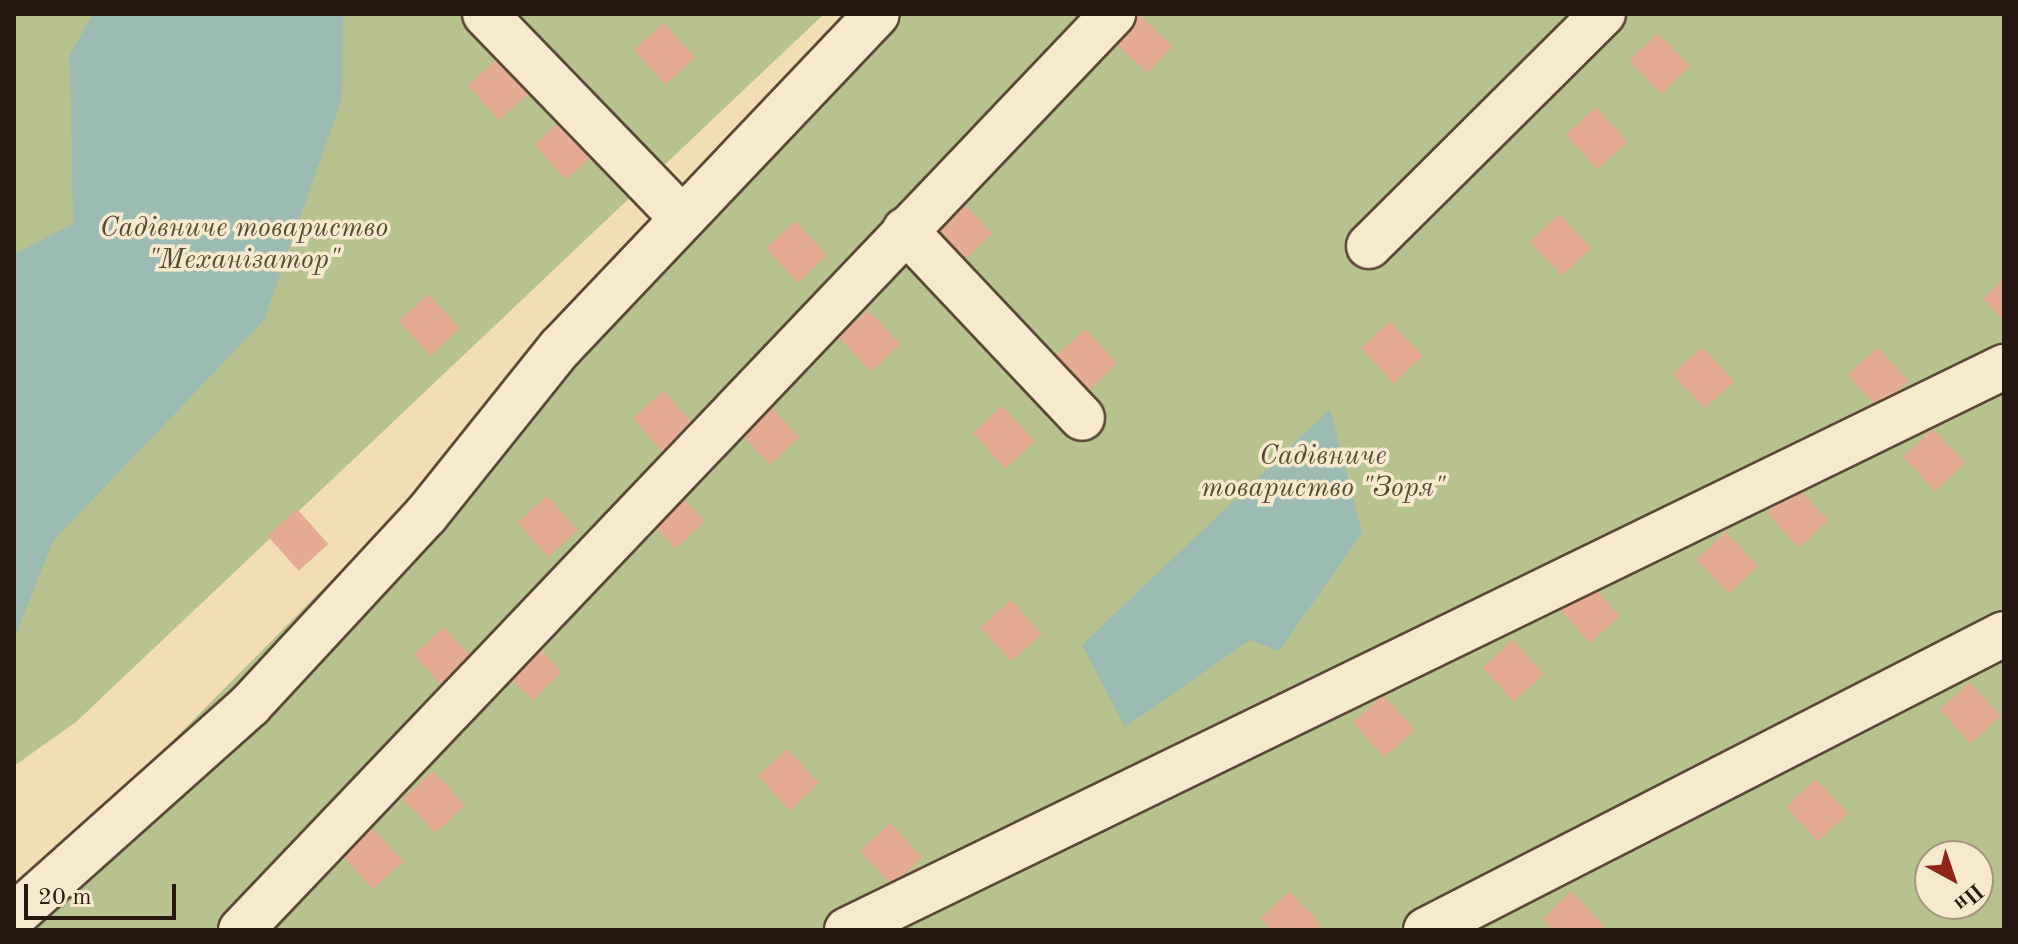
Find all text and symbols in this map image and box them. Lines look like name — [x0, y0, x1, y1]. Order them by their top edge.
park label: Садівниче товариство "Механізатор" — [100, 212, 388, 278]
park label: Садівниче товариство "Зоря" — [1201, 440, 1445, 506]
north arrow — [1914, 840, 1994, 920]
scale bar — [28, 868, 180, 918]
text: Пн — [1949, 879, 1987, 915]
text: 20 m — [38, 886, 92, 910]

